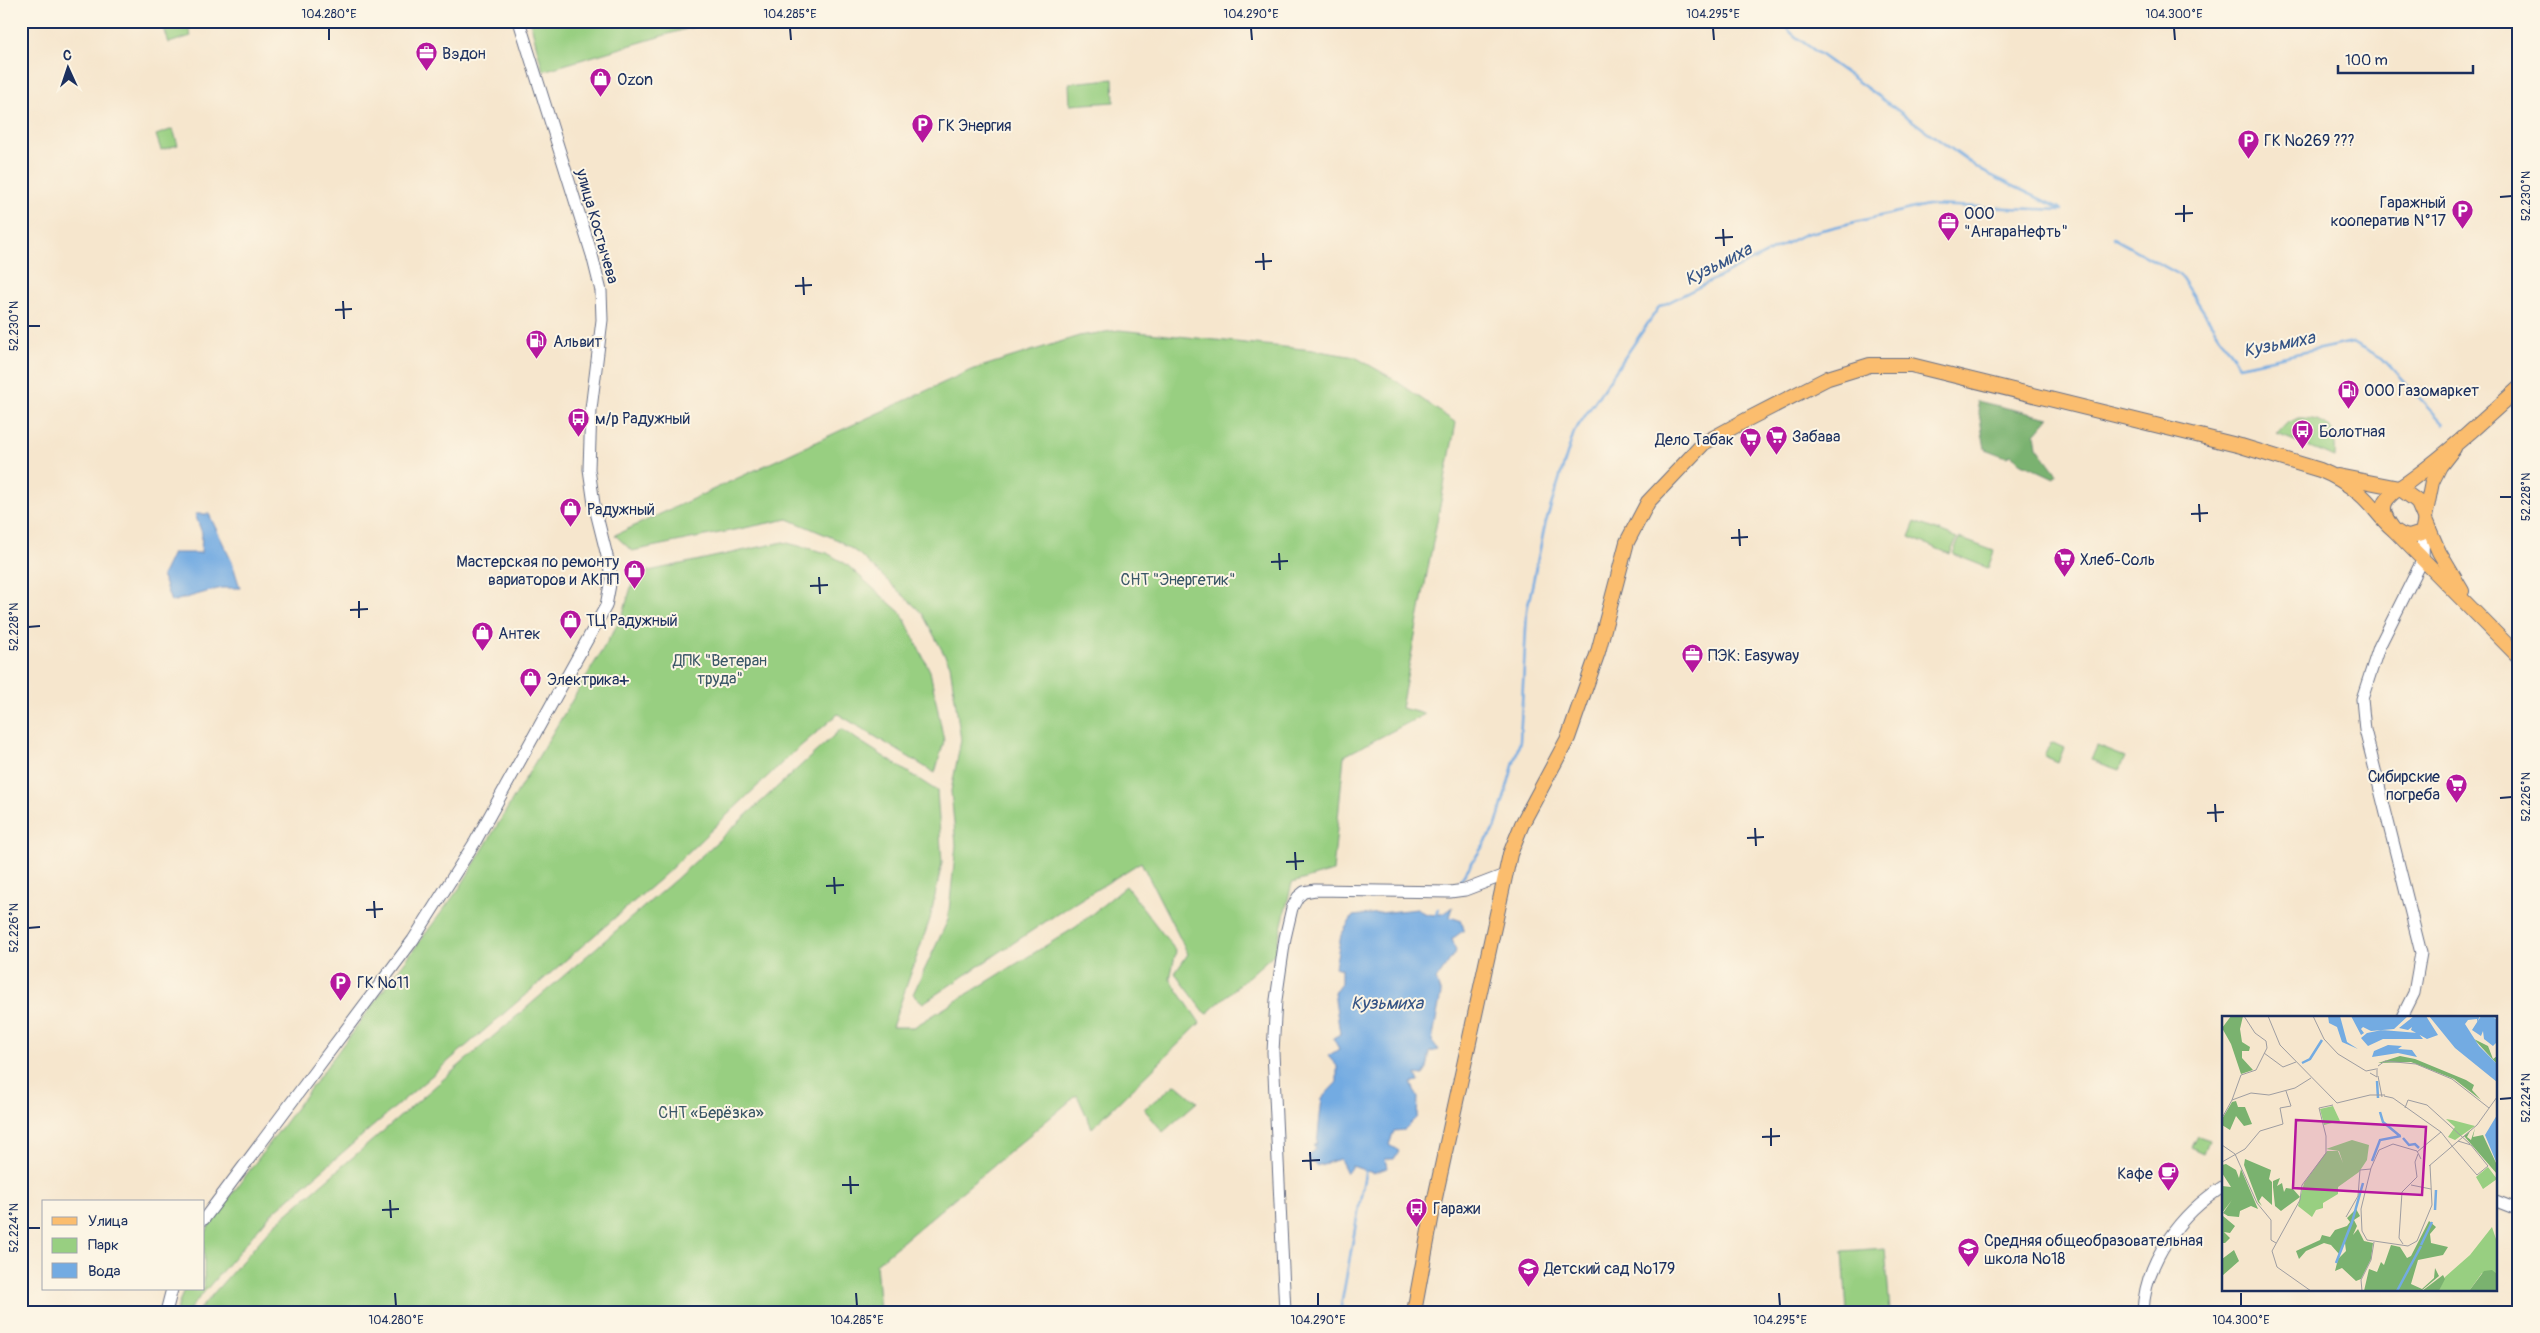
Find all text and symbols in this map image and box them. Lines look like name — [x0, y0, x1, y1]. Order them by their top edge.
text: 104.280°E — [302, 7, 356, 22]
text: 104.285°E — [763, 7, 817, 22]
text: 104.290°E — [1223, 7, 1279, 22]
text: 104.295°E — [1686, 7, 1740, 22]
text: 104.300°E — [2145, 7, 2203, 22]
office icon: Вэдон — [414, 41, 438, 72]
north arrow — [42, 42, 92, 92]
scale bar — [2338, 42, 2472, 74]
place label: Вэдон — [442, 44, 486, 64]
text: С — [63, 47, 72, 64]
text: 100 m — [2345, 51, 2388, 70]
shop icon: Ozon — [589, 67, 613, 98]
place label: Ozon — [617, 70, 653, 90]
parking icon: ГК Энергия — [910, 113, 934, 144]
place label: ГК Энергия — [938, 116, 1011, 136]
parking icon: ГК №269 ??? — [2236, 128, 2260, 159]
place label: ГК №269 ??? — [2264, 131, 2355, 151]
street label: улица Костычева — [571, 166, 623, 286]
text: 52.230°N — [2519, 171, 2534, 221]
place label: Гаражный кооператив N°17 — [2331, 193, 2447, 231]
parking icon: Гаражный кооператив N°17 — [2450, 199, 2474, 230]
place label: ООО "АнгараНефть" — [1964, 204, 2068, 242]
office icon: ООО "АнгараНефть" — [1936, 210, 1960, 241]
water label: Кузьмиха — [1681, 237, 1757, 291]
text: 52.230°N — [7, 301, 22, 351]
water label: Кузьмиха — [2241, 326, 2318, 363]
fuel station icon: Альвит — [525, 329, 549, 360]
place label: Альвит — [553, 332, 602, 352]
fuel station icon: ООО Газомаркет — [2336, 378, 2360, 409]
place label: ООО Газомаркет — [2364, 381, 2479, 401]
bus stop icon: м/р Радужный — [567, 406, 591, 437]
place label: м/р Радужный — [595, 409, 690, 429]
bus stop icon: Болотная — [2291, 419, 2315, 450]
place label: Болотная — [2319, 422, 2385, 442]
supermarket icon: Забава — [1764, 424, 1788, 455]
supermarket icon: Дело Табак — [1738, 427, 1762, 458]
place label: Забава — [1792, 427, 1841, 447]
place label: Дело Табак — [1654, 430, 1734, 450]
text: 52.228°N — [2519, 473, 2534, 521]
shop icon: Радужный — [559, 497, 583, 528]
place label: Радужный — [587, 500, 655, 520]
supermarket icon: Хлеб-Соль — [2052, 547, 2076, 578]
place label: Хлеб-Соль — [2080, 550, 2155, 570]
place label: Мастерская по ремонту вариаторов и АКПП — [456, 552, 619, 590]
shop icon: Мастерская по ремонту вариаторов и АКПП — [623, 558, 647, 589]
park label: СНТ "Энергетик" — [1120, 570, 1236, 590]
text: 52.228°N — [7, 603, 22, 651]
shop icon: ТЦ Радужный — [558, 608, 582, 639]
place label: ТЦ Радужный — [586, 611, 678, 631]
shop icon: Антек — [470, 621, 494, 652]
place label: Антек — [498, 624, 541, 644]
office icon: ПЭК: Easyway — [1680, 643, 1704, 674]
place label: ПЭК: Easyway — [1708, 646, 1799, 666]
park label: ДПК "Ветеран труда" — [672, 651, 767, 689]
shop icon: Электрика+ — [519, 667, 543, 698]
place label: Электрика+ — [547, 670, 630, 690]
place label: Сибирские погреба — [2368, 767, 2440, 805]
text: 52.226°N — [2519, 772, 2534, 822]
supermarket icon: Сибирские погреба — [2444, 773, 2468, 804]
text: 52.226°N — [7, 903, 22, 953]
parking icon: ГК №11 — [329, 970, 353, 1001]
place label: ГК №11 — [357, 973, 409, 993]
water label: Кузьмиха — [1351, 992, 1425, 1015]
inset map — [2222, 1016, 2498, 1290]
text: 52.224°N — [2519, 1073, 2534, 1123]
park label: СНТ «Берёзка» — [658, 1103, 764, 1123]
cafe icon: Кафе — [2157, 1161, 2181, 1192]
place label: Кафе — [2117, 1164, 2153, 1184]
bus stop icon: Гаражи — [1405, 1196, 1429, 1227]
place label: Гаражи — [1433, 1199, 1480, 1219]
legend — [42, 1200, 205, 1290]
text: 52.224°N — [7, 1203, 22, 1253]
text: Улица — [88, 1212, 128, 1231]
place label: Средняя общеобразовательная школа №18 — [1984, 1231, 2203, 1269]
text: Парк — [88, 1236, 119, 1255]
school or university icon: Средняя общеобразовательная школа №18 — [1956, 1237, 1980, 1268]
school or university icon: Детский сад №179 — [1516, 1256, 1540, 1287]
place label: Детский сад №179 — [1543, 1259, 1675, 1279]
text: Вода — [88, 1262, 121, 1281]
text: 104.280°E — [369, 1313, 423, 1328]
text: 104.285°E — [830, 1313, 884, 1328]
text: 104.290°E — [1290, 1313, 1346, 1328]
text: 104.295°E — [1753, 1313, 1807, 1328]
text: 104.300°E — [2212, 1313, 2270, 1328]

